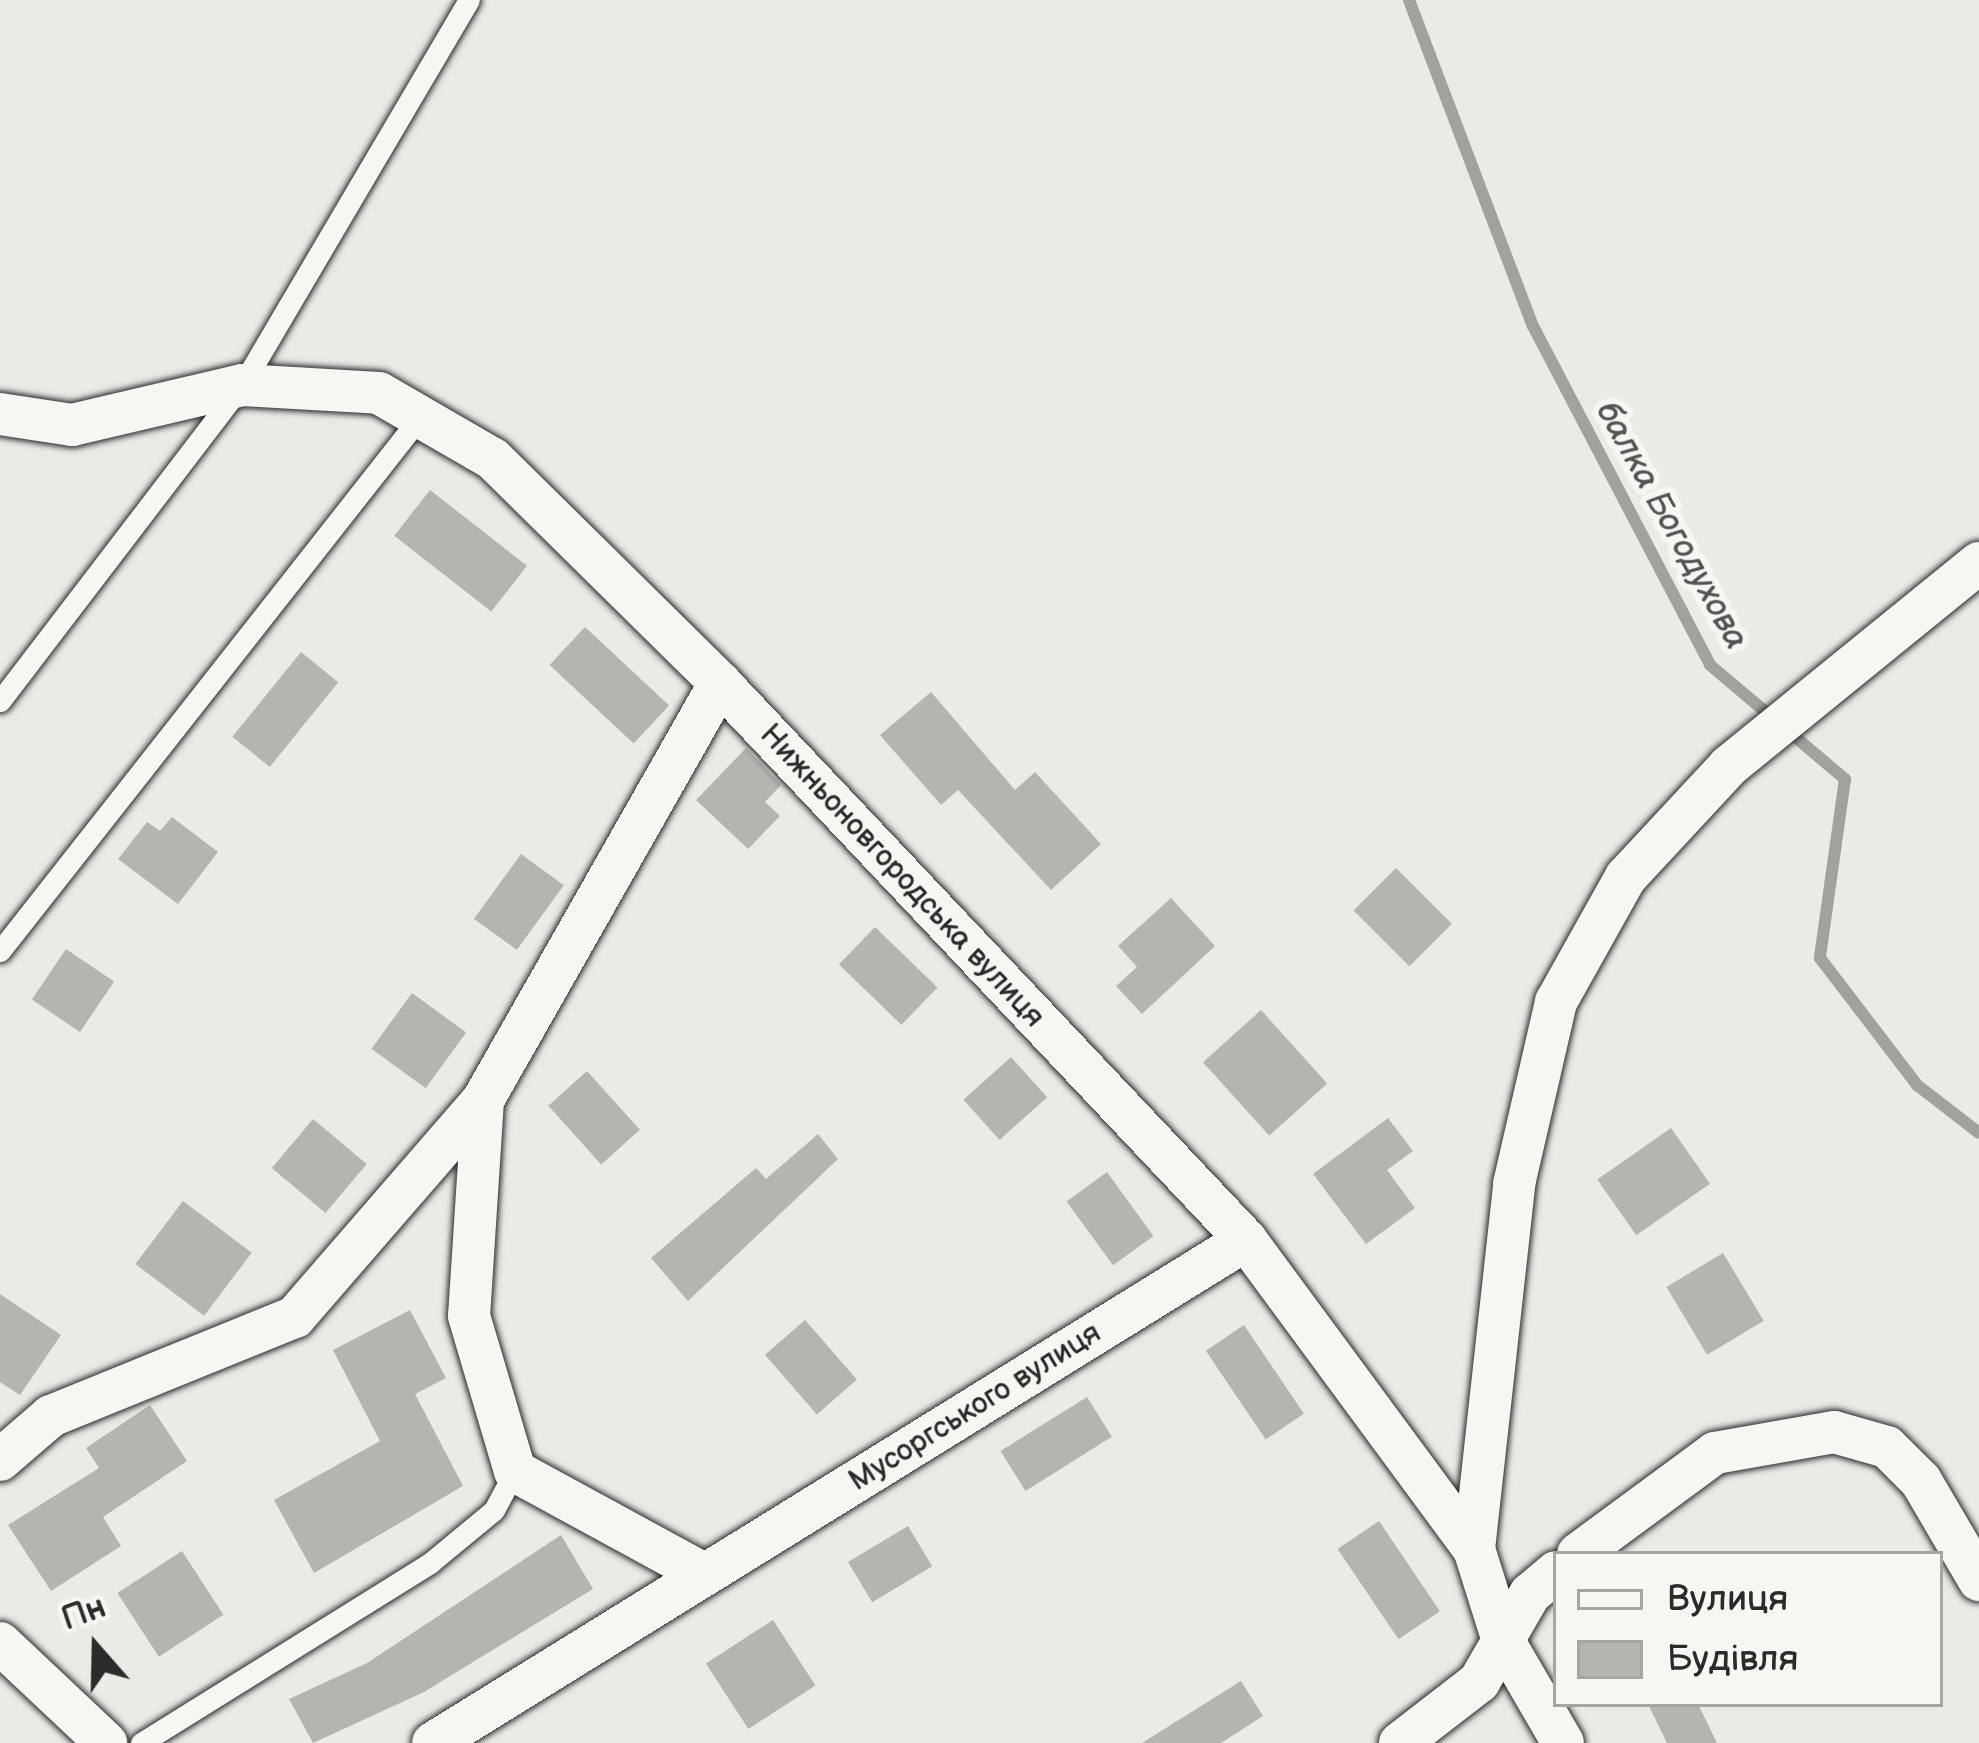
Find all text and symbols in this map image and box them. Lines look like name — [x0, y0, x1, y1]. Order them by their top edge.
water label: балка Богодухова — [1587, 395, 1755, 657]
street label: Нижньоновгородська вулиця — [752, 717, 1052, 1035]
street label: Мусоргського вулиця — [842, 1315, 1108, 1499]
legend — [1553, 1551, 1943, 1707]
text: Вулиця — [1667, 1578, 1788, 1621]
north arrow — [36, 1587, 156, 1707]
text: Пн — [56, 1587, 111, 1639]
text: Будівля — [1667, 1638, 1799, 1681]

